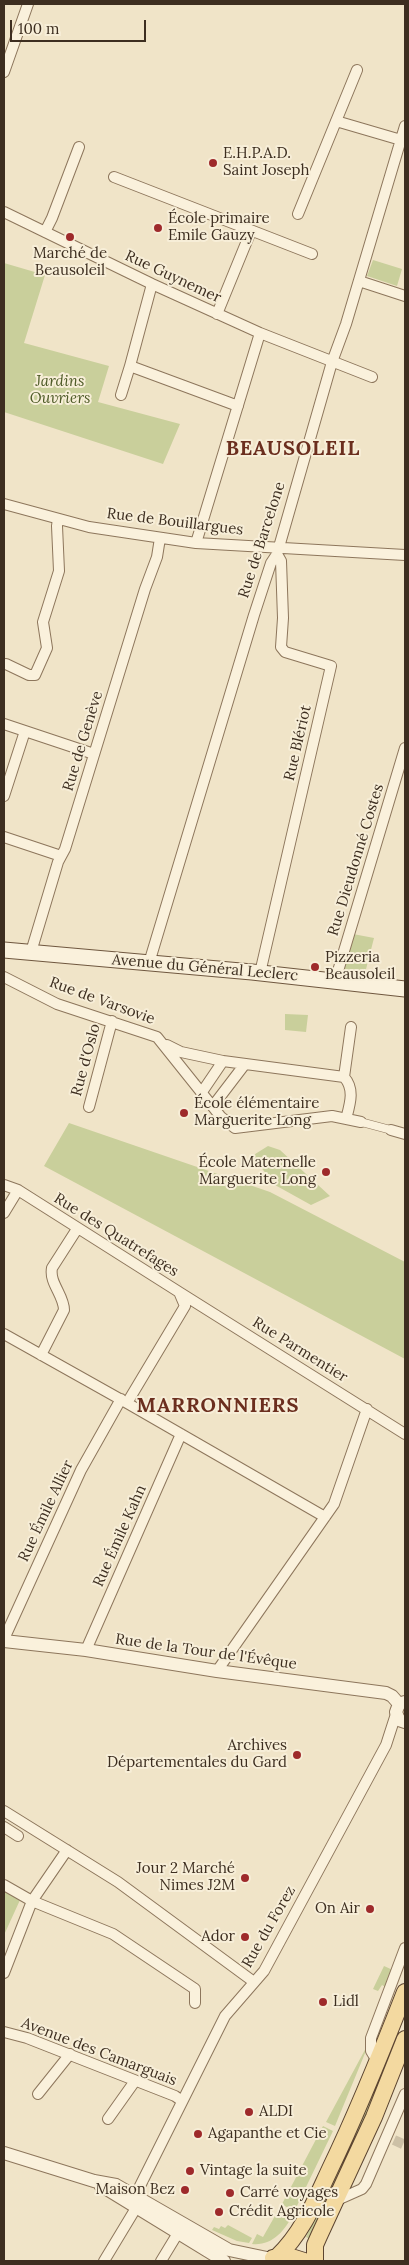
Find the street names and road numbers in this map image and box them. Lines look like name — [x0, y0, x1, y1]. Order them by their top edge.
street label: Rue Guynemer — [122, 247, 224, 307]
street label: Rue de Barcelone — [235, 480, 289, 600]
street label: Rue de Bouillargues — [106, 505, 244, 539]
street label: Rue de Genève — [59, 689, 107, 793]
street label: Rue Blériot — [281, 703, 315, 783]
street label: Rue Dieudonné Costes — [324, 782, 388, 938]
street label: Avenue du Général Leclerc — [111, 951, 299, 985]
street label: Rue de Varsovie — [47, 974, 157, 1028]
street label: Rue d'Oslo — [68, 1022, 104, 1098]
street label: Rue des Quatrefages — [50, 1189, 182, 1281]
street label: Rue Parmentier — [249, 1314, 351, 1386]
street label: Rue Émile Allier — [15, 1457, 77, 1565]
street label: Rue Émile Kahn — [89, 1482, 151, 1590]
street label: Rue de la Tour de l'Évêque — [114, 1630, 298, 1674]
street label: Rue du Forez — [238, 1883, 300, 1971]
street label: Avenue des Camarguais — [19, 2014, 179, 2090]

